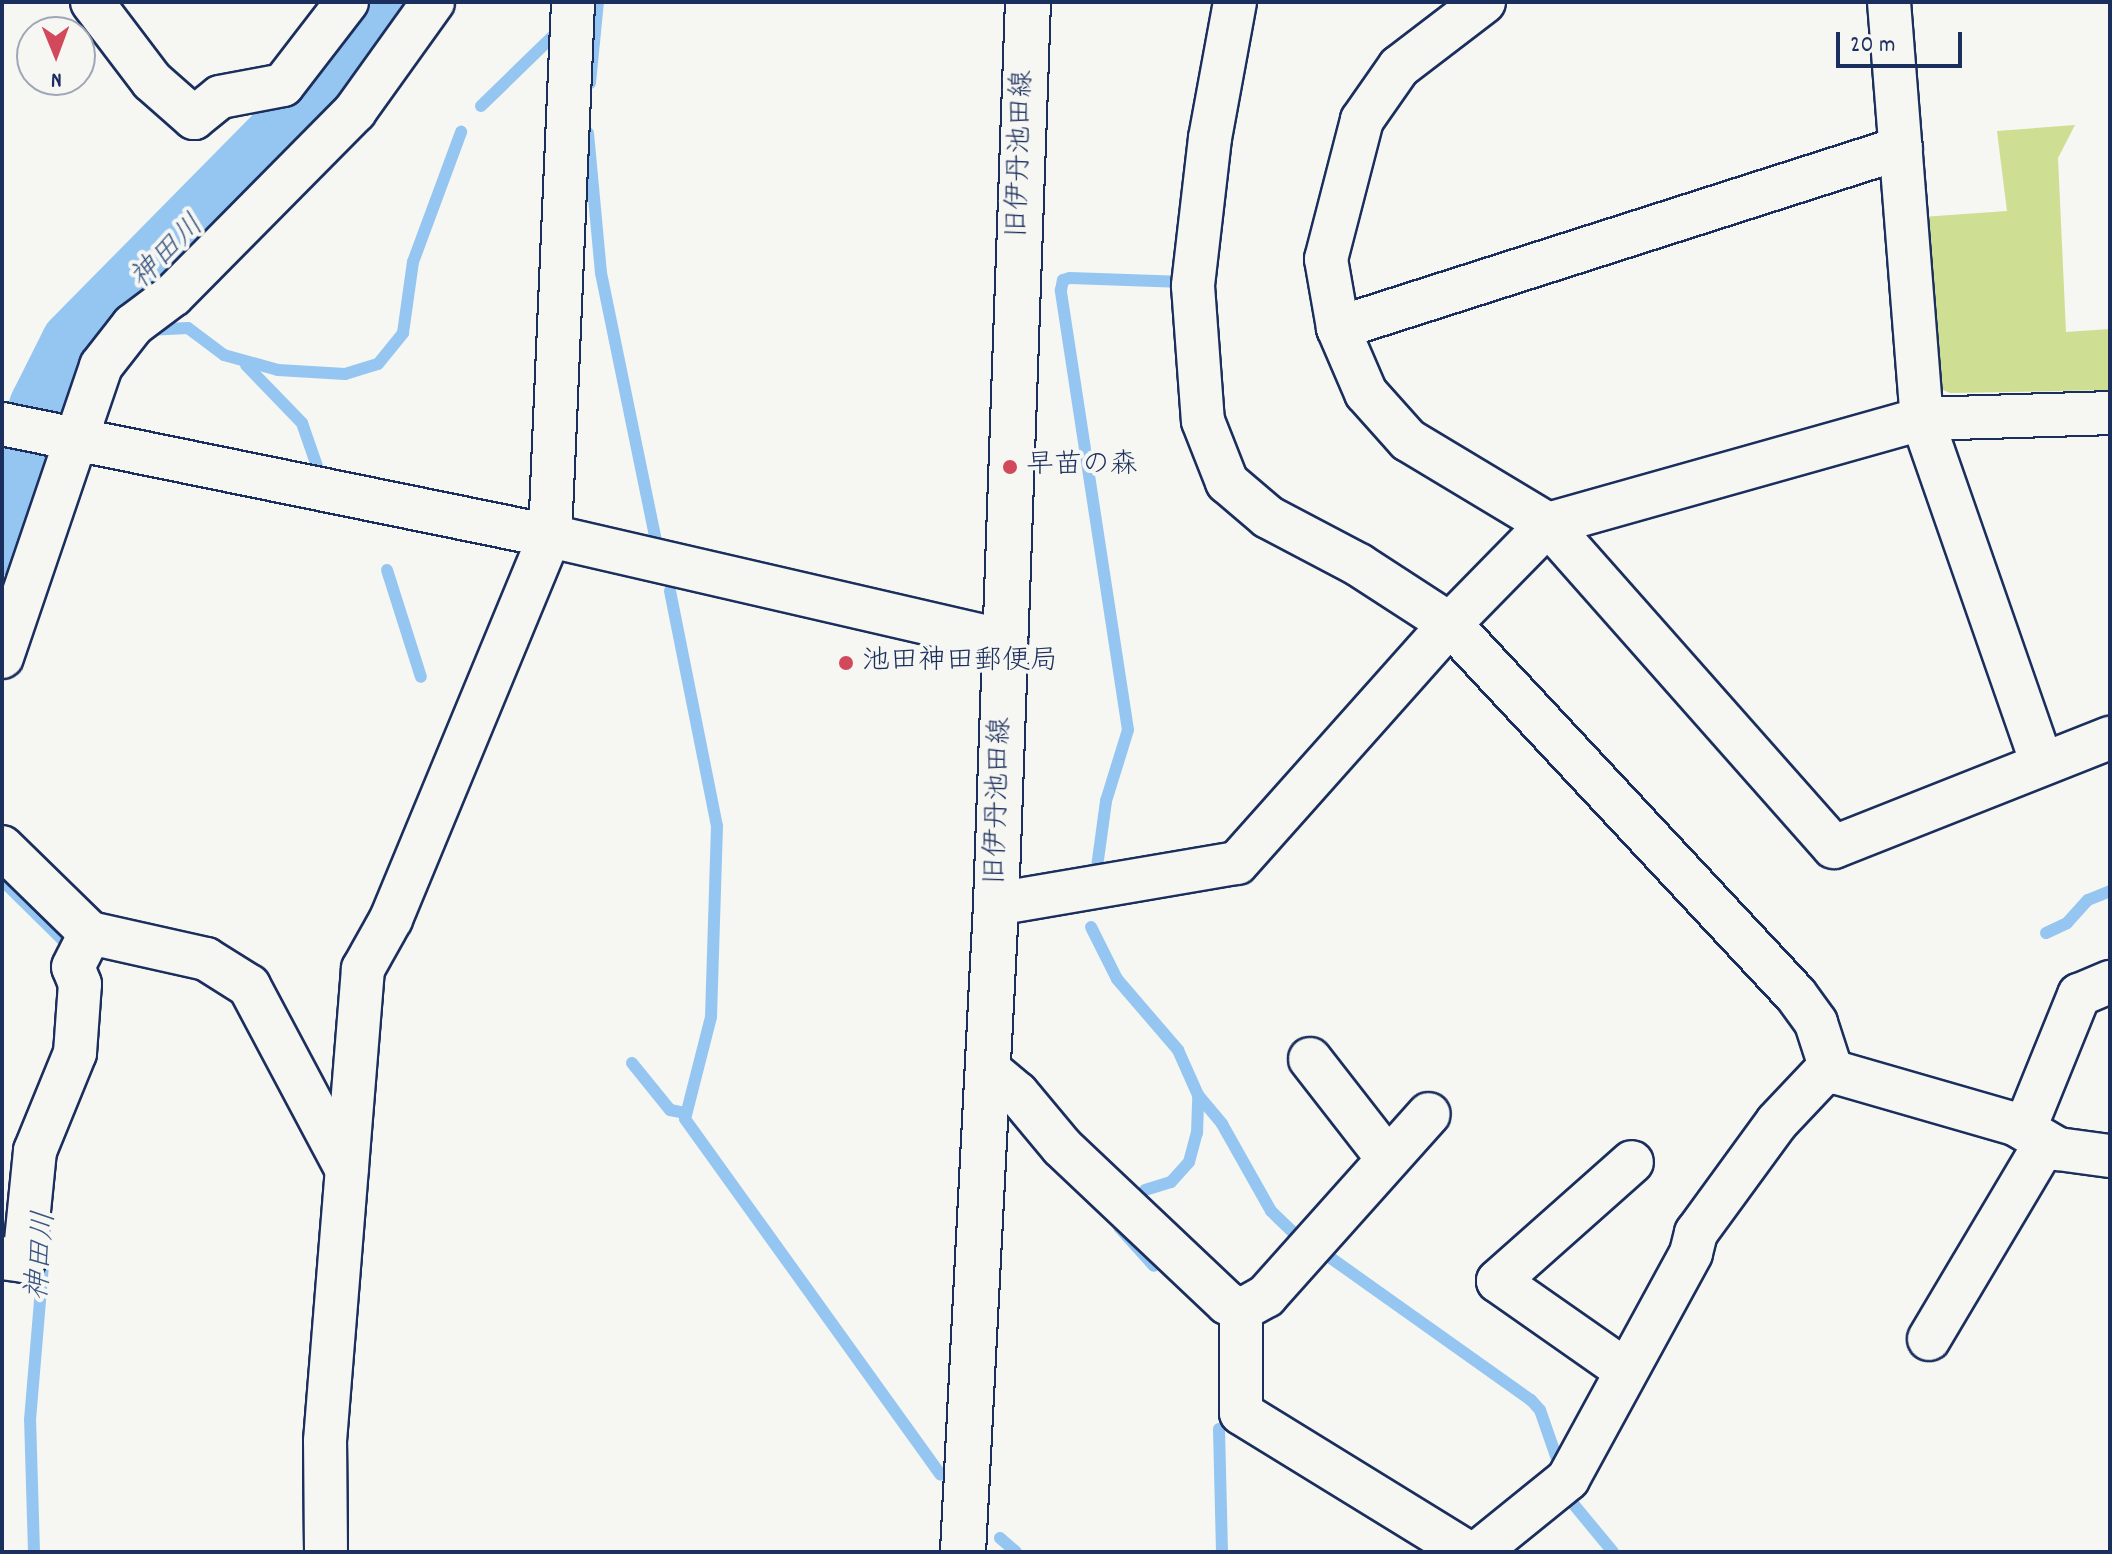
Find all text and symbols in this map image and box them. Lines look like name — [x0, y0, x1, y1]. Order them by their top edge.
north arrow — [16, 16, 96, 96]
scale bar — [1840, 16, 1966, 66]
text: 20 m — [1850, 29, 1896, 63]
text: N — [51, 63, 62, 94]
street label: 旧伊丹池田線 — [1002, 69, 1042, 239]
water label: 神田川 — [124, 209, 214, 299]
place label: 早苗の森 — [1026, 450, 1138, 484]
marker: 早苗の森 — [1001, 458, 1019, 476]
place label: 池田神田郵便局 — [862, 646, 1058, 680]
marker: 池田神田郵便局 — [837, 654, 855, 672]
street label: 旧伊丹池田線 — [980, 716, 1020, 886]
water label: 神田川 — [22, 1210, 66, 1302]

